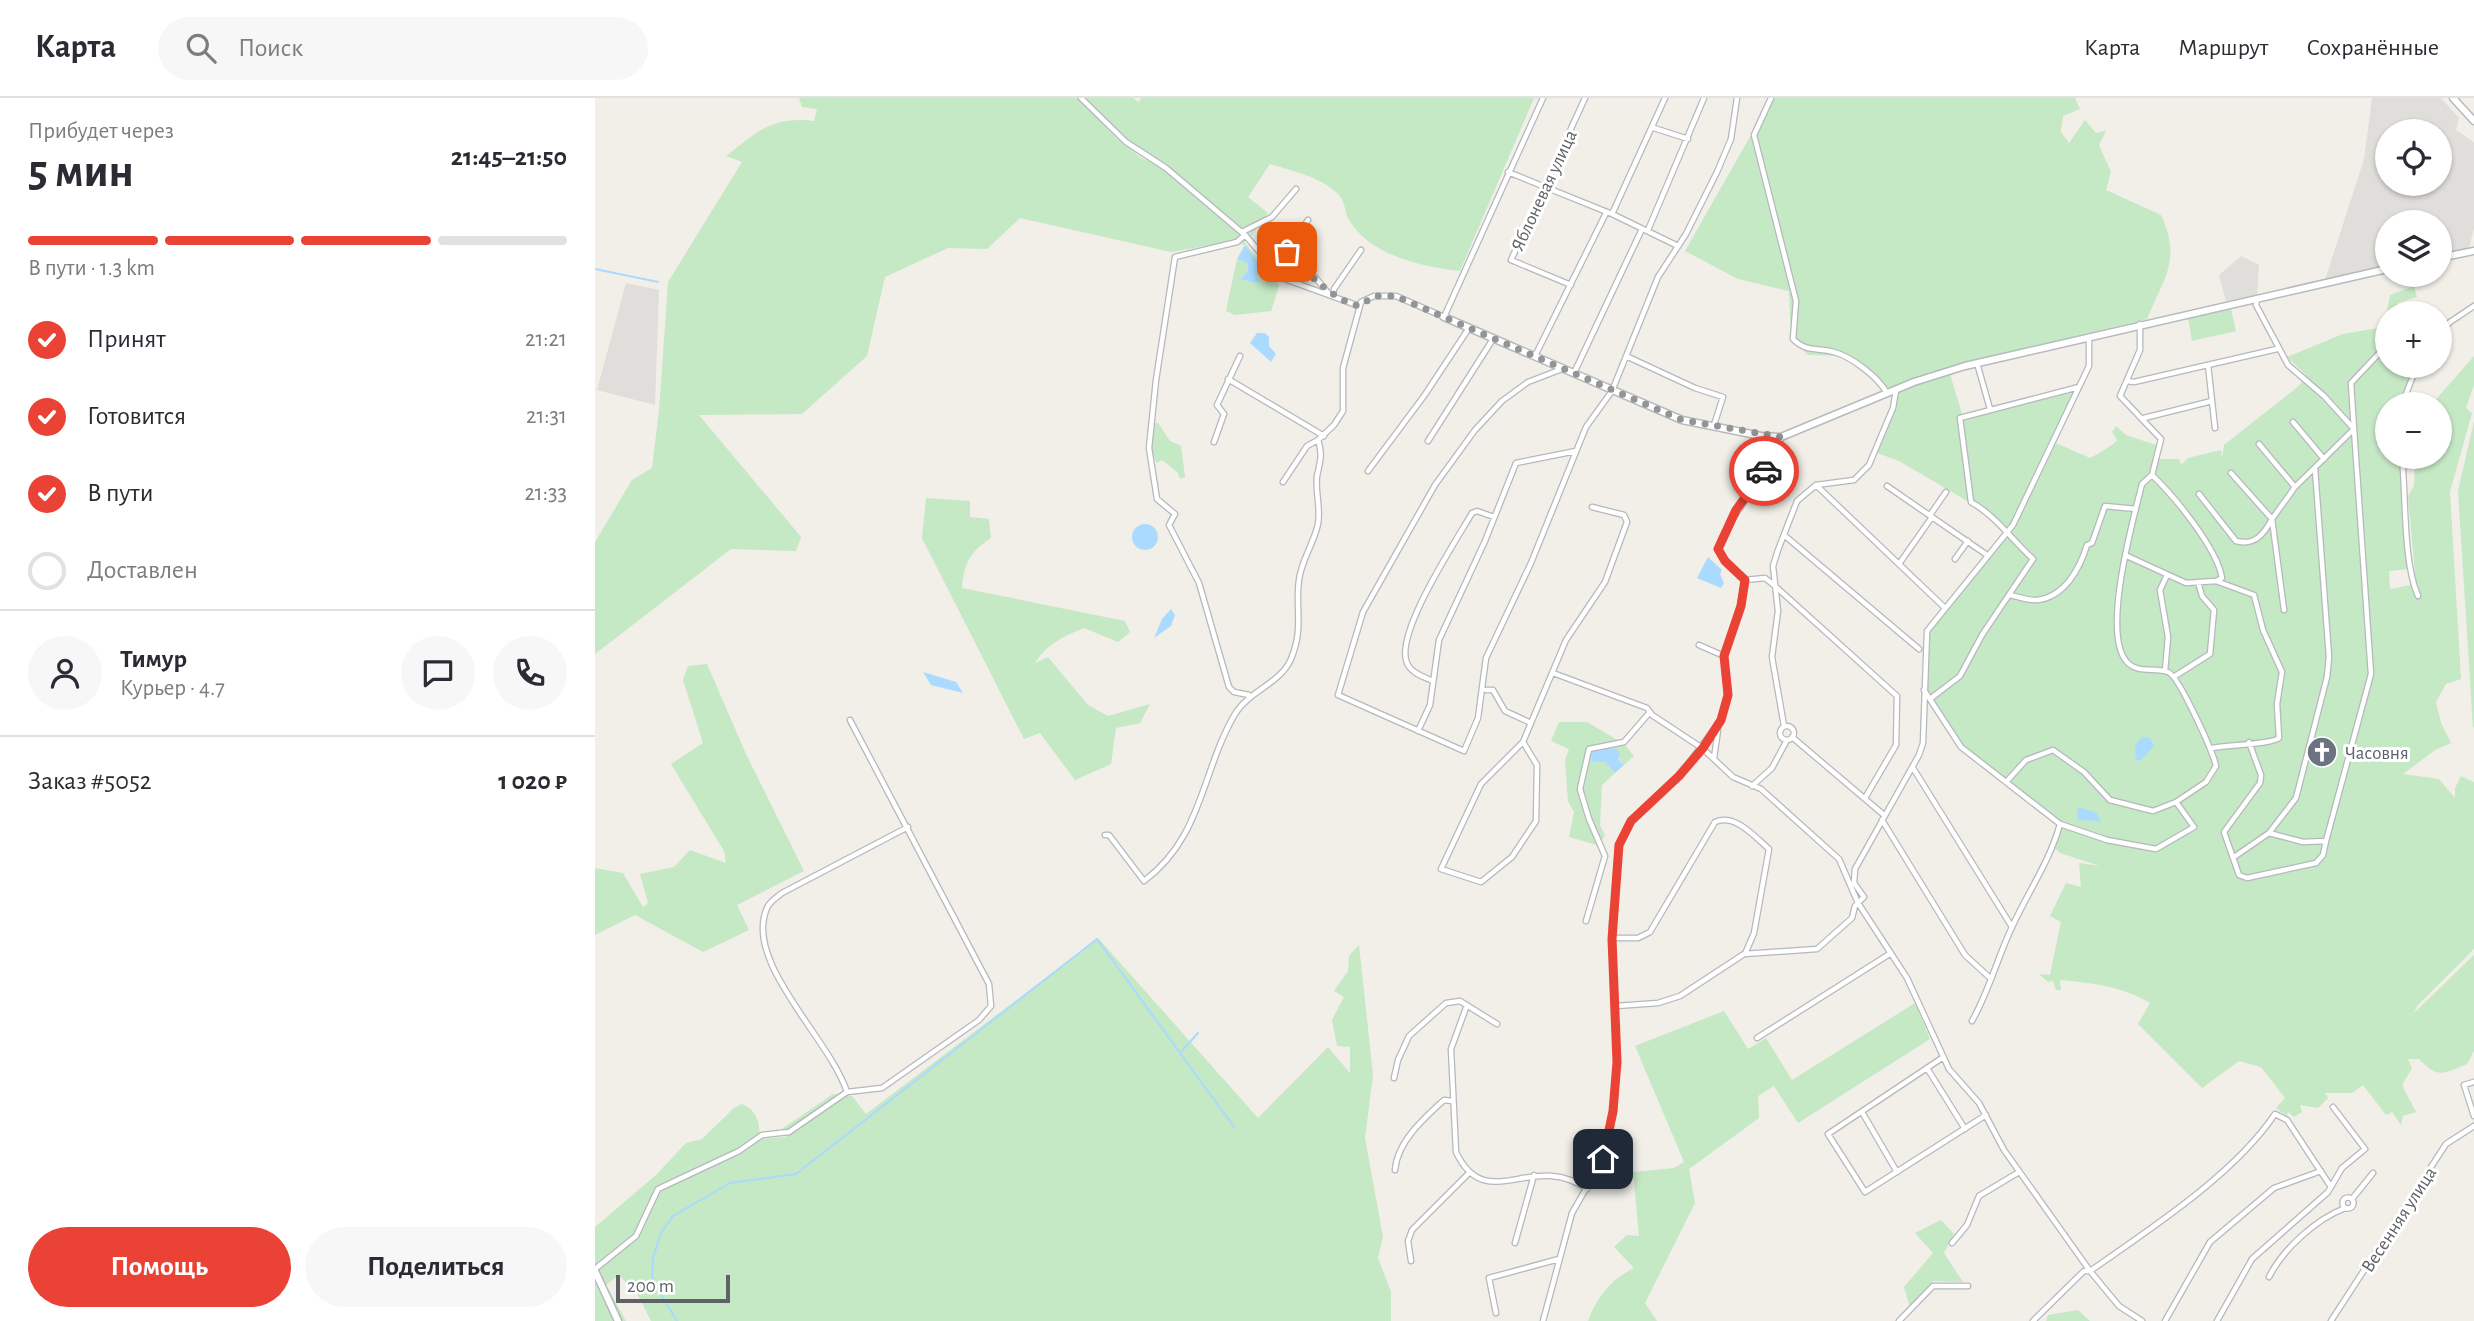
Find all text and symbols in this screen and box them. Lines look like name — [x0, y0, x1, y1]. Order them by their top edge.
search box — [158, 17, 648, 80]
icon: search — [182, 29, 220, 67]
text: Карта — [35, 31, 116, 64]
text: Поиск — [238, 35, 303, 61]
text: Карта — [2084, 36, 2140, 60]
text: Маршрут — [2178, 36, 2268, 60]
text: Сохранённые — [2306, 36, 2439, 60]
map controls — [2375, 119, 2452, 469]
button: locate — [2375, 119, 2452, 196]
text: Прибудет через — [28, 120, 174, 143]
street label: Яблоневая улица — [1508, 127, 1581, 254]
text: 21:45–21:50 — [451, 144, 567, 170]
text: 5 мин — [28, 149, 134, 195]
button: layers — [2375, 210, 2452, 287]
pin — [1257, 222, 1317, 282]
icon: bag — [1268, 233, 1306, 271]
text: В пути · 1.3 km — [28, 257, 155, 280]
button: + — [2375, 301, 2452, 378]
icon: check — [28, 321, 66, 359]
text: Принят — [87, 326, 166, 352]
text: 21:21 — [525, 328, 567, 351]
button: − — [2375, 392, 2452, 469]
icon: check — [28, 398, 66, 436]
text: Готовится — [87, 403, 186, 429]
text: 21:31 — [526, 405, 567, 428]
courier — [1729, 436, 1799, 506]
icon: car — [1745, 452, 1783, 490]
icon: check — [28, 475, 66, 513]
text: В пути — [87, 480, 153, 506]
text: 21:33 — [524, 482, 567, 505]
text: Доставлен — [87, 557, 198, 583]
button: person — [28, 636, 102, 710]
button: chat — [401, 636, 475, 710]
button: phone — [493, 636, 567, 710]
text: Тимур — [120, 646, 187, 672]
text: Курьер · 4.7 — [120, 677, 225, 700]
church icon: Часовня — [2305, 735, 2339, 769]
place label: Часовня — [2345, 744, 2409, 763]
text: Заказ #5052 — [28, 768, 152, 794]
text: 1 020 ₽ — [498, 768, 567, 794]
pin — [1573, 1129, 1633, 1189]
icon: home — [1584, 1140, 1622, 1178]
street label: Весенняя улица — [2358, 1163, 2440, 1276]
button: Помощь — [28, 1227, 291, 1307]
button: Поделиться — [305, 1227, 567, 1307]
scale bar — [616, 1272, 730, 1304]
text: 200 m — [627, 1277, 674, 1296]

